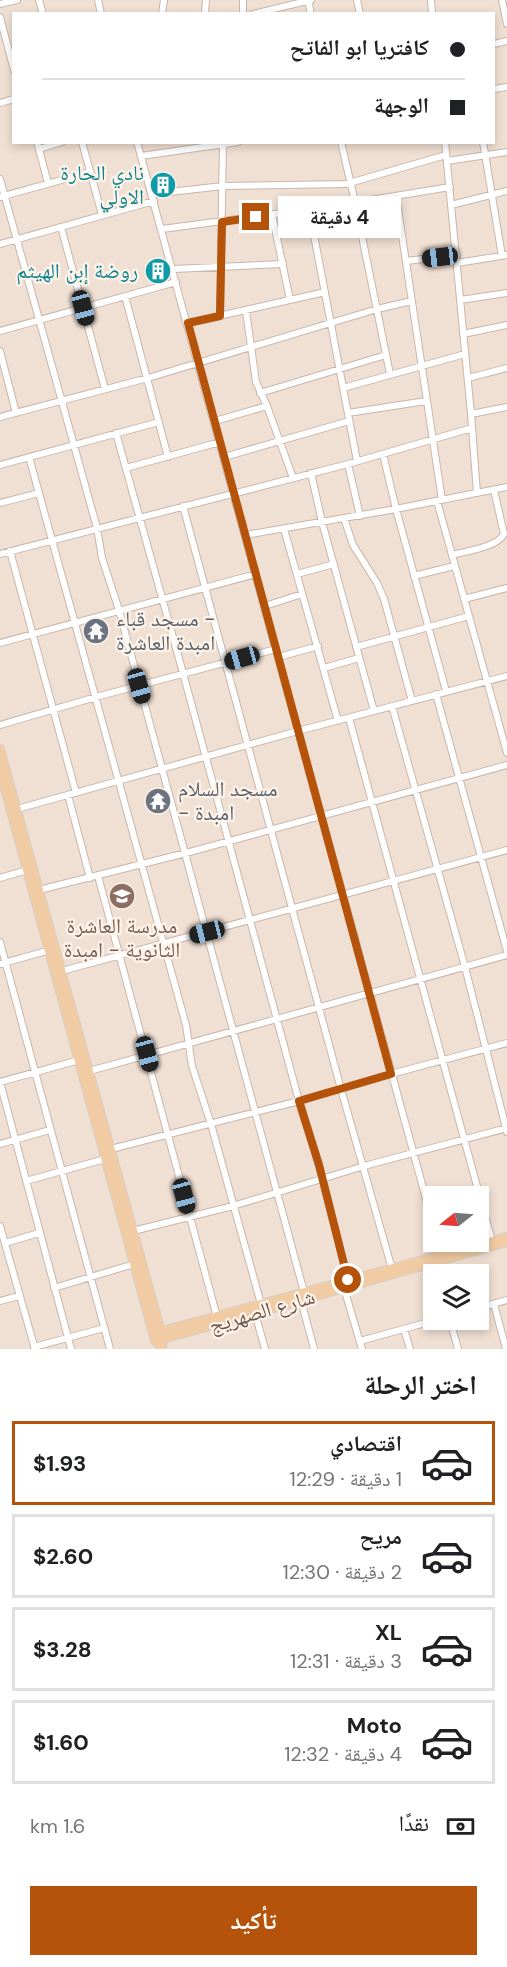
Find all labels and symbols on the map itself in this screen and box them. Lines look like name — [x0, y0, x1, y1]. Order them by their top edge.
place label: نادي الحارة الاولي — [60, 159, 144, 213]
building icon: نادي الحارة الاولي — [148, 170, 178, 200]
callout: 4 دقيقة — [277, 196, 400, 238]
route end — [242, 203, 269, 230]
car — [421, 246, 459, 268]
building icon: روضة إبن الهيثم — [143, 256, 173, 286]
place label: روضة إبن الهيثم — [16, 257, 138, 285]
car — [70, 288, 96, 328]
place label: مسجد قباء - امبدة العاشرة — [116, 605, 215, 657]
temple icon: مسجد قباء - امبدة العاشرة — [81, 616, 111, 646]
car — [222, 644, 262, 672]
car — [125, 666, 153, 706]
place label: مسجد السلام - امبدة — [178, 775, 277, 827]
temple icon: مسجد السلام - امبدة — [143, 786, 173, 816]
school or university icon: مدرسة العاشرة الثانوية - امبدة — [107, 881, 137, 911]
place label: مدرسة العاشرة الثانوية - امبدة — [64, 912, 180, 964]
car — [187, 919, 227, 945]
car — [134, 1034, 160, 1074]
car — [171, 1176, 197, 1216]
north arrow — [423, 1186, 489, 1252]
route start — [334, 1266, 361, 1293]
street label: شارع الصهريج — [206, 1283, 318, 1339]

